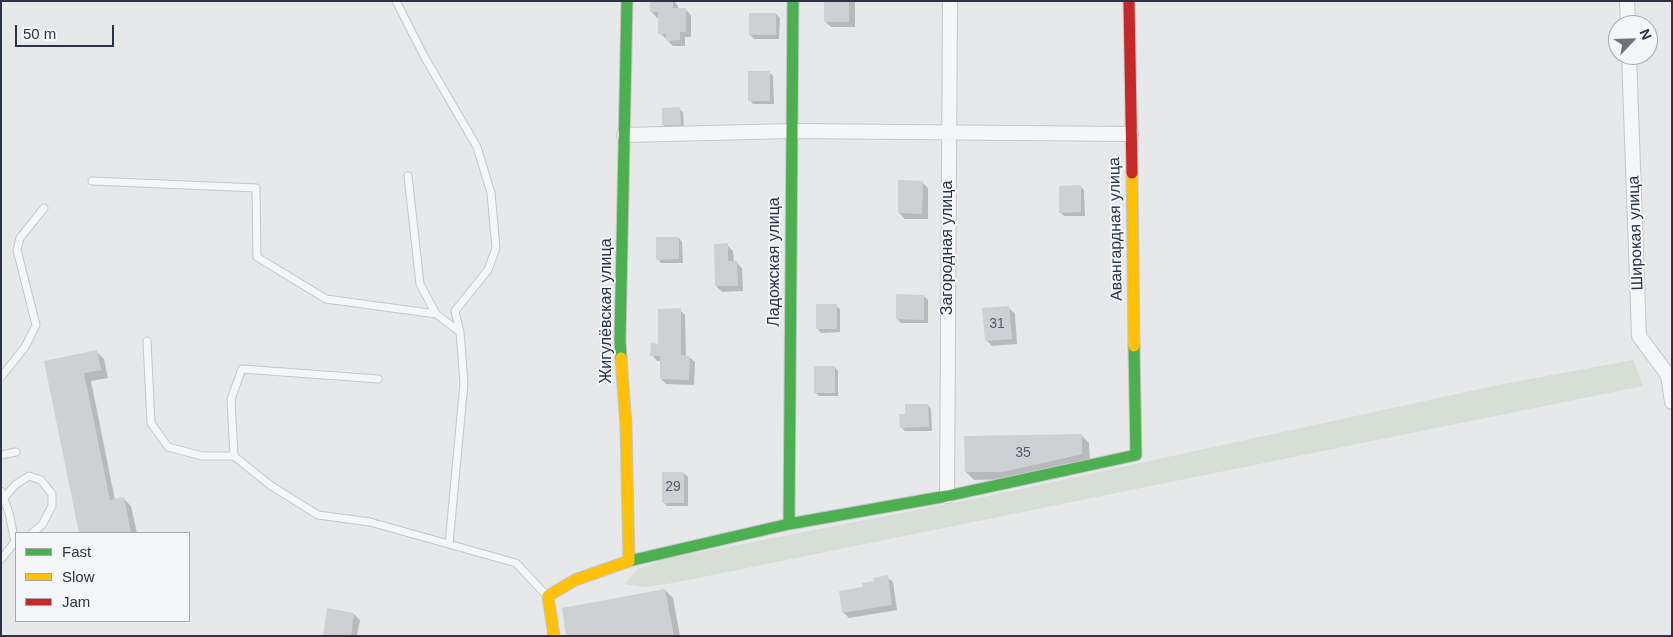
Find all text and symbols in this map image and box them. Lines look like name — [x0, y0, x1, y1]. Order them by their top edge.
scale bar — [18, 15, 116, 47]
north arrow — [1608, 15, 1658, 65]
text: 50 m — [23, 25, 56, 42]
text: N — [1636, 26, 1655, 42]
street label: Авангардная улица — [1105, 157, 1127, 301]
street label: Широкая улица — [1624, 175, 1648, 291]
street label: Загородная улица — [938, 181, 958, 315]
street label: Ладожская улица — [765, 197, 785, 327]
street label: Жигулёвская улица — [597, 238, 617, 384]
house number: 31 — [989, 316, 1005, 332]
house number: 35 — [1015, 445, 1031, 461]
house number: 29 — [665, 479, 681, 495]
legend — [15, 532, 190, 622]
text: Fast — [62, 543, 91, 560]
text: Slow — [62, 568, 95, 585]
text: Jam — [62, 593, 90, 610]

